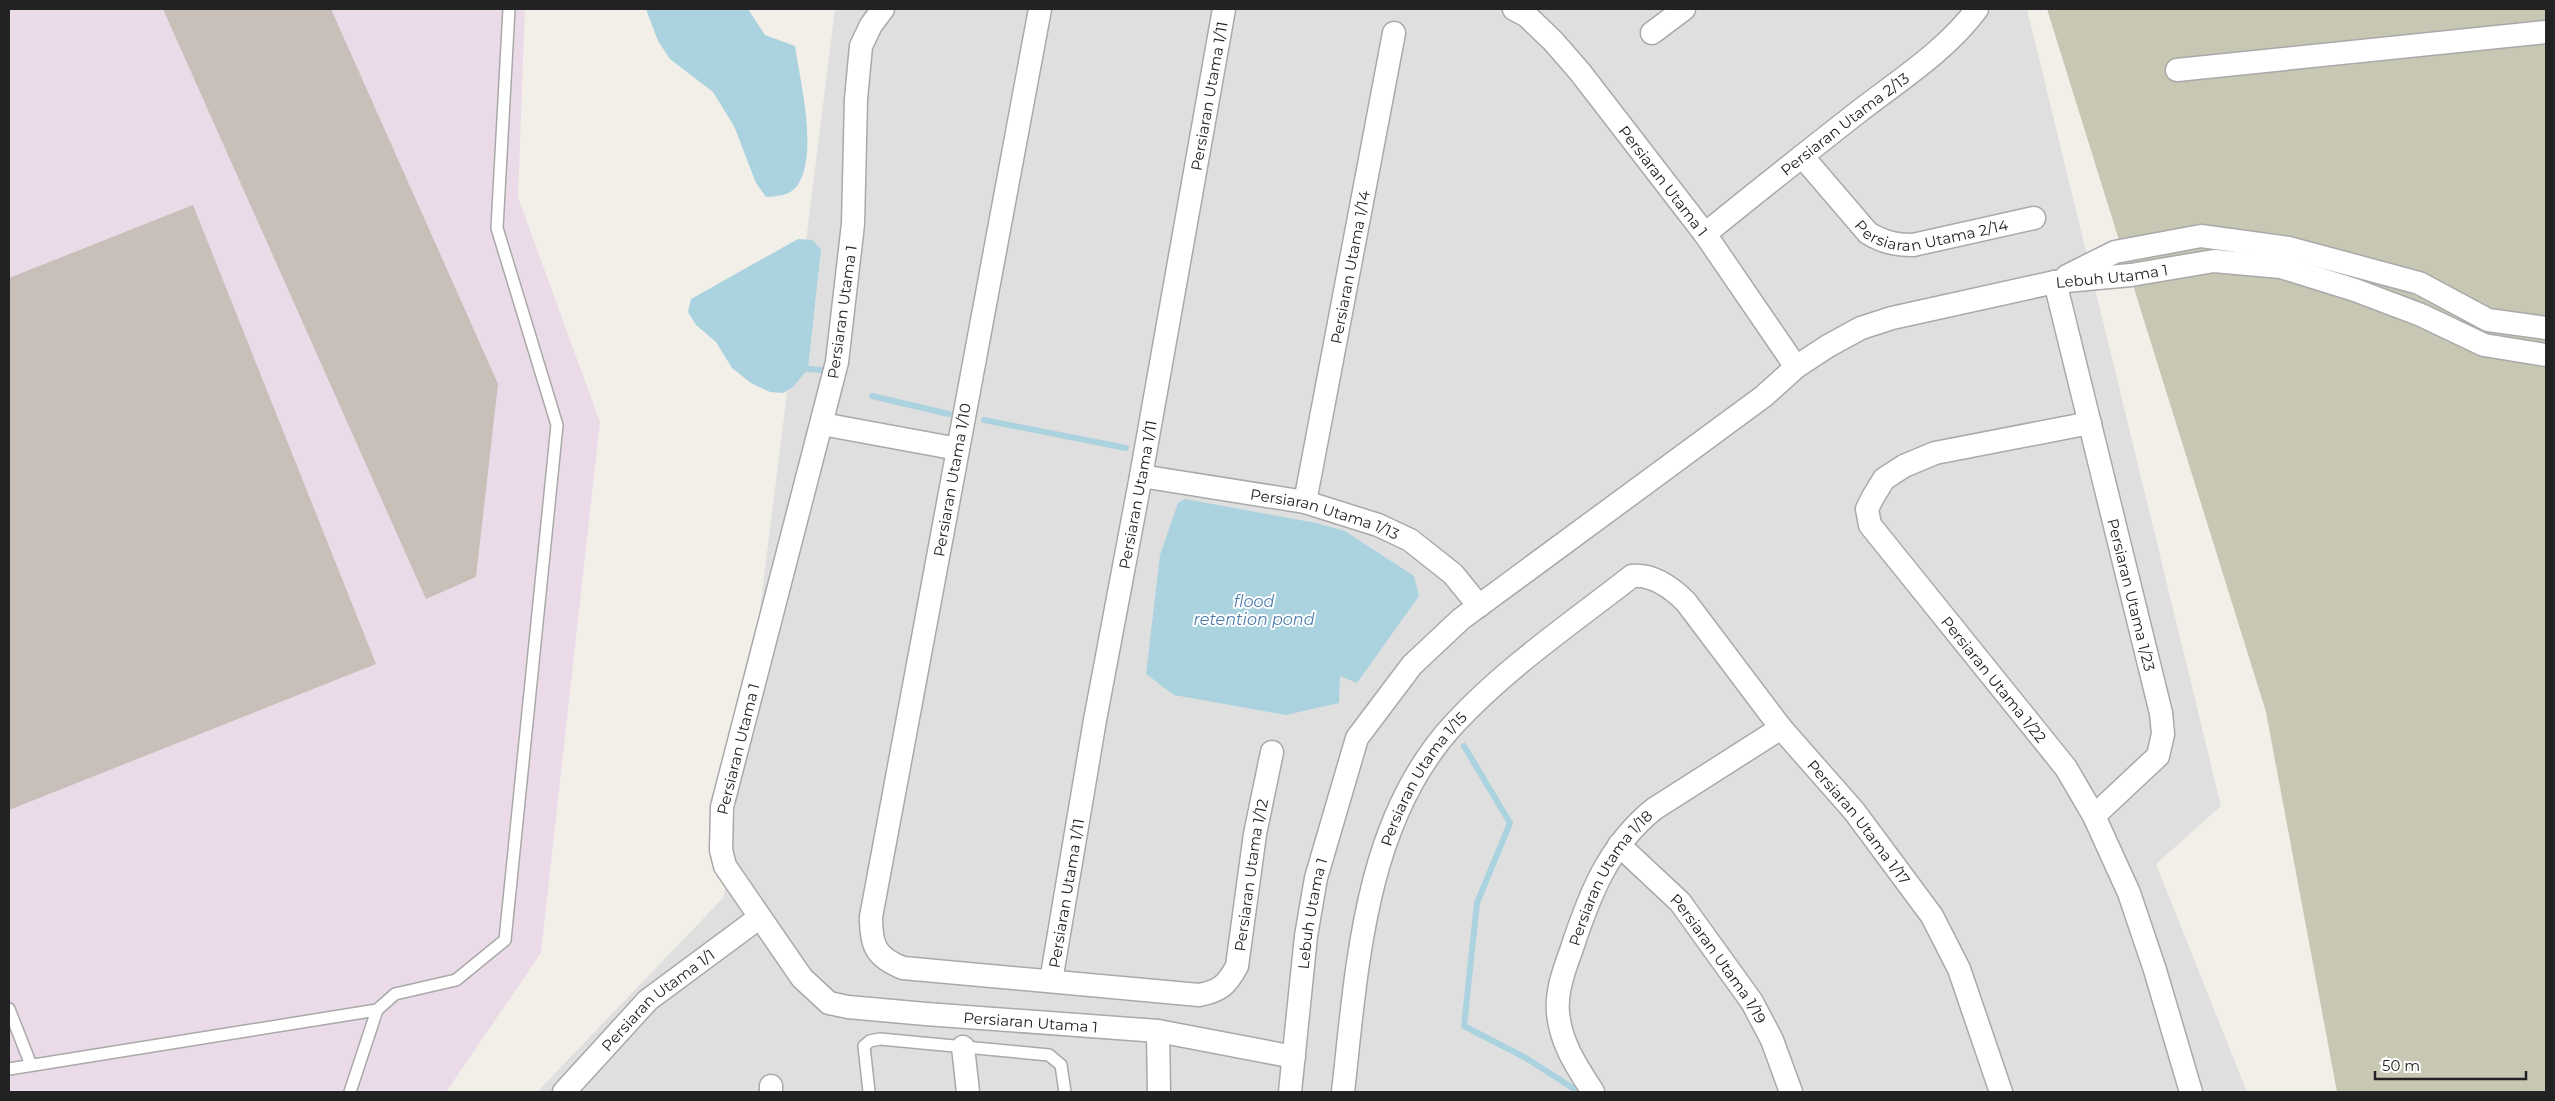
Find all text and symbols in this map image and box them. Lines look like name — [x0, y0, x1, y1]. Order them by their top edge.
street label: Persiaran Utama 1/11 — [1186, 20, 1231, 172]
street label: Persiaran Utama 2/13 — [1776, 68, 1913, 179]
street label: Persiaran Utama 1 — [1615, 121, 1712, 240]
street label: Persiaran Utama 1/14 — [1326, 189, 1373, 345]
street label: Persiaran Utama 2/14 — [1854, 208, 2014, 232]
text: Persiaran Utama 2/14 — [1851, 215, 2010, 255]
street label: Persiaran Utama 1 — [823, 244, 861, 380]
street label: Lebuh Utama 1 — [2055, 259, 2169, 291]
street label: Persiaran Utama 1/10 — [929, 402, 975, 558]
street label: Persiaran Utama 1/11 — [1114, 419, 1160, 571]
street label: Persiaran Utama 1/13 — [1249, 484, 1402, 543]
street label: Persiaran Utama 1/23 — [2104, 516, 2160, 673]
water label: flood retention pond — [1194, 592, 1315, 629]
street label: Persiaran Utama 1/22 — [1938, 612, 2051, 746]
street label: Persiaran Utama 1 — [712, 681, 764, 817]
street label: Persiaran Utama 1/15 — [1376, 708, 1470, 848]
street label: Persiaran Utama 1/17 — [1804, 755, 1915, 888]
street label: Persiaran Utama 1/12 — [1230, 797, 1272, 953]
street label: Persiaran Utama 1/18 — [1564, 805, 1656, 948]
street label: Persiaran Utama 1/11 — [1044, 817, 1088, 969]
street label: Lebuh Utama 1 — [1293, 855, 1331, 970]
street label: Persiaran Utama 1/19 — [1667, 889, 1771, 1027]
street label: Persiaran Utama 1/1 — [597, 945, 718, 1055]
street label: Persiaran Utama 1 — [963, 1007, 1099, 1036]
scale bar — [2375, 1048, 2526, 1080]
text: 50 m — [2382, 1056, 2420, 1075]

